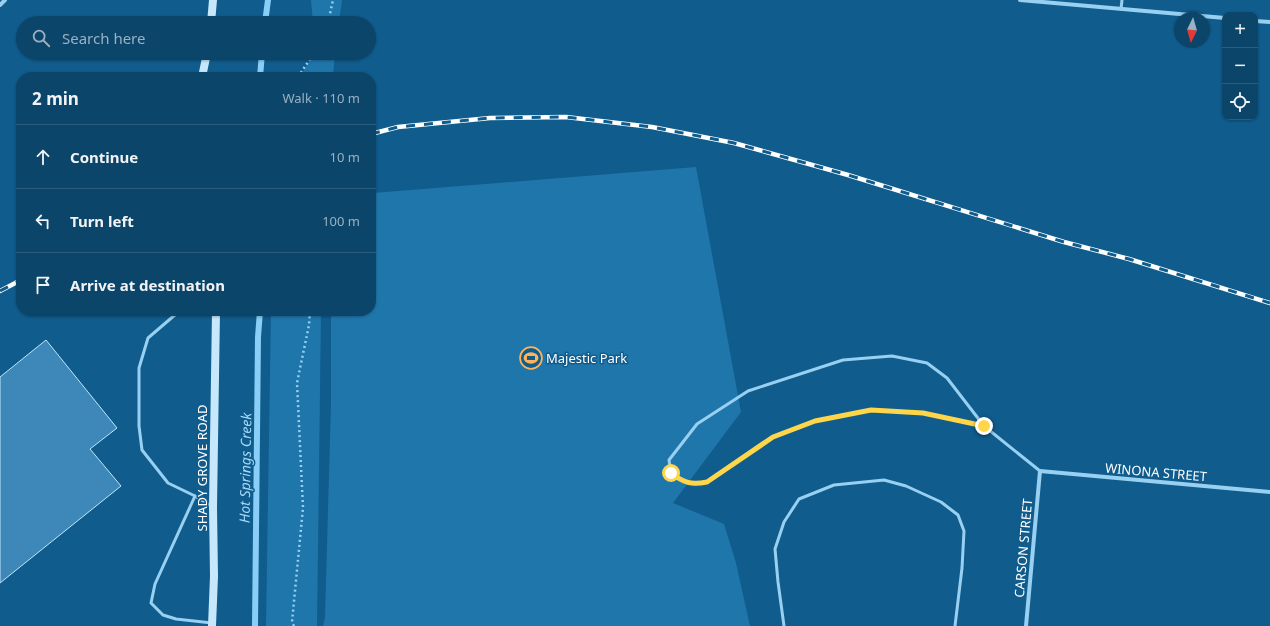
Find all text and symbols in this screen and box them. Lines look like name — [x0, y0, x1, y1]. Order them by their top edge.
north arrow — [1174, 12, 1210, 48]
map controls — [1222, 12, 1258, 120]
button: + — [1222, 12, 1258, 48]
search box — [16, 16, 376, 60]
icon: search — [30, 27, 52, 49]
text: Search here — [62, 28, 145, 48]
button: − — [1222, 48, 1258, 84]
button: locate — [1222, 84, 1258, 120]
text: 2 min — [32, 87, 79, 110]
text: Walk · 110 m — [282, 89, 360, 107]
icon: ahead — [32, 146, 54, 168]
text: Continue — [70, 147, 138, 167]
text: 10 m — [330, 148, 360, 166]
icon: left — [32, 210, 54, 232]
text: Turn left — [70, 211, 134, 231]
text: 100 m — [322, 212, 360, 230]
icon: arrive — [32, 274, 54, 296]
text: Arrive at destination — [70, 275, 225, 295]
sports icon: Majestic Park — [518, 345, 544, 371]
place label: Majestic Park — [546, 349, 627, 367]
street label: SHADY GROVE ROAD — [193, 405, 211, 531]
water label: Hot Springs Creek — [235, 412, 255, 523]
route end — [975, 417, 993, 435]
street label: WINONA STREET — [1104, 459, 1208, 485]
route start — [662, 464, 680, 482]
street label: CARSON STREET — [1010, 497, 1036, 598]

